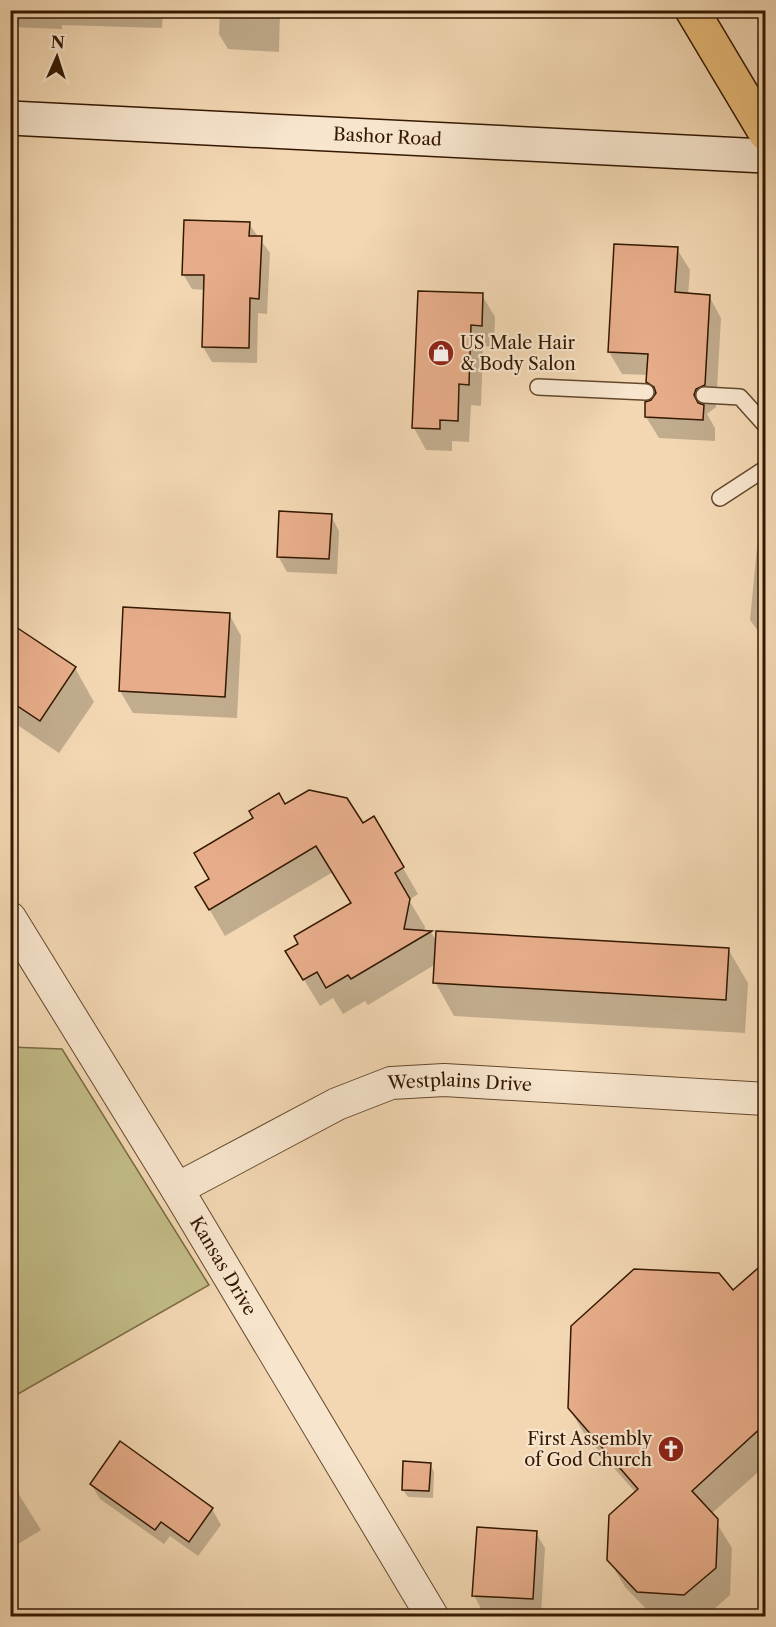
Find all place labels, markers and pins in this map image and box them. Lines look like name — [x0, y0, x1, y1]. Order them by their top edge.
place label: US Male Hair & Body Salon — [460, 332, 576, 375]
shop icon: US Male Hair & Body Salon — [426, 338, 456, 368]
place label: First Assembly of God Church — [524, 1428, 653, 1471]
church icon: First Assembly of God Church — [656, 1434, 686, 1464]

